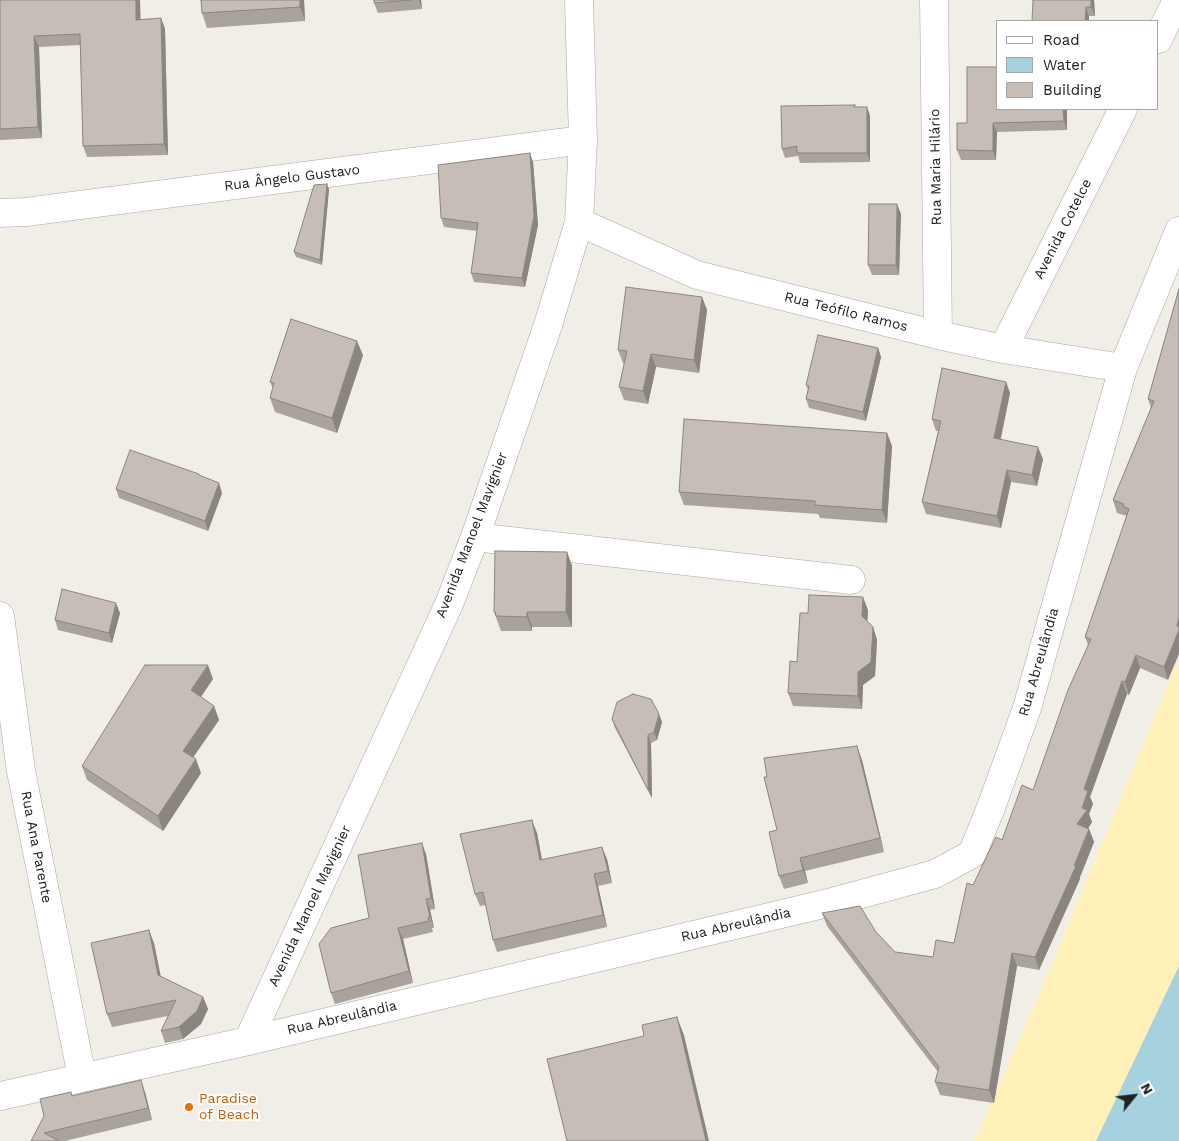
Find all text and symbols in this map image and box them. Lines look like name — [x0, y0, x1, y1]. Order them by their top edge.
legend — [996, 20, 1159, 110]
text: Road — [1043, 31, 1080, 49]
text: Water — [1043, 56, 1086, 74]
text: Building — [1043, 81, 1101, 99]
street label: Rua Maria Hilário — [927, 109, 945, 225]
street label: Rua Ângelo Gustavo — [223, 161, 361, 195]
street label: Avenida Cotelce — [1031, 176, 1095, 282]
street label: Rua Teófilo Ramos — [782, 289, 910, 335]
street label: Avenida Manoel Mavignier — [433, 450, 511, 620]
street label: Rua Abreulândia — [1015, 606, 1063, 718]
street label: Rua Ana Parente — [17, 790, 55, 904]
street label: Avenida Manoel Mavignier — [265, 823, 355, 989]
street label: Rua Abreulândia — [680, 904, 792, 946]
street label: Rua Abreulândia — [286, 997, 398, 1039]
north arrow — [1109, 1071, 1159, 1121]
text: N — [1138, 1080, 1157, 1097]
place label: Paradise of Beach — [199, 1091, 259, 1124]
marker: Paradise of Beach — [183, 1101, 195, 1113]

